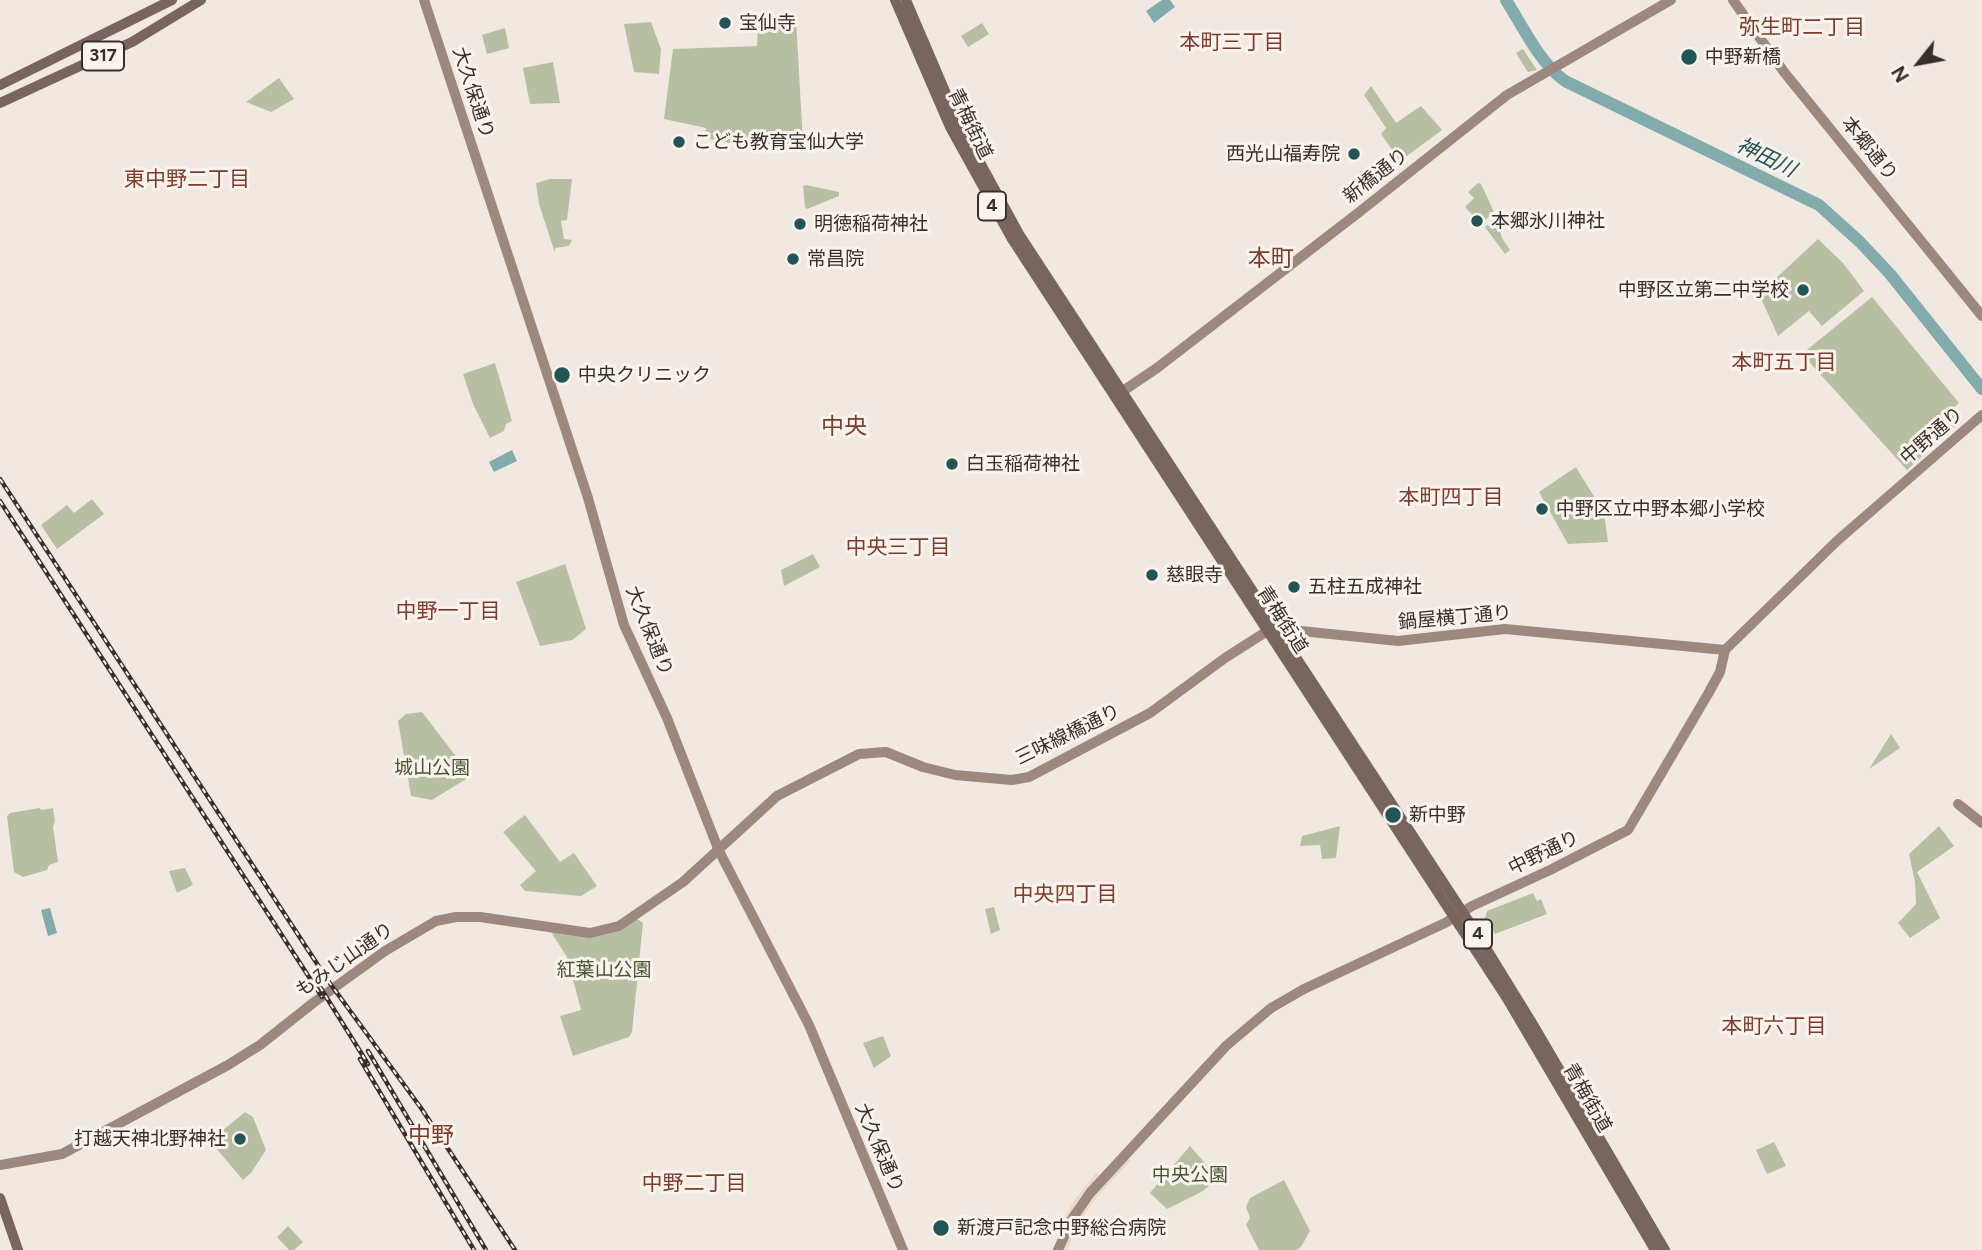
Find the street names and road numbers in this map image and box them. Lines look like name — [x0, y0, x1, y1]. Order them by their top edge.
road number: 317 — [82, 42, 124, 70]
street label: 大久保通り — [447, 44, 499, 142]
street label: 青梅街道 — [943, 85, 997, 163]
street label: 本郷通り — [1836, 112, 1902, 186]
street label: 新橋通り — [1339, 144, 1413, 208]
road number: 4 — [978, 191, 1006, 220]
street label: 中野通り — [1896, 402, 1968, 470]
street label: 青梅街道 — [1252, 582, 1312, 658]
street label: 大久保通り — [621, 583, 677, 679]
street label: 鍋屋横丁通り — [1397, 602, 1513, 634]
street label: 三味線橋通り — [1012, 700, 1124, 770]
street label: 中野通り — [1505, 826, 1583, 880]
street label: もみじ山通り — [292, 918, 398, 1002]
road number: 4 — [1464, 919, 1492, 948]
street label: 青梅街道 — [1558, 1059, 1616, 1137]
street label: 大久保通り — [850, 1100, 908, 1196]

